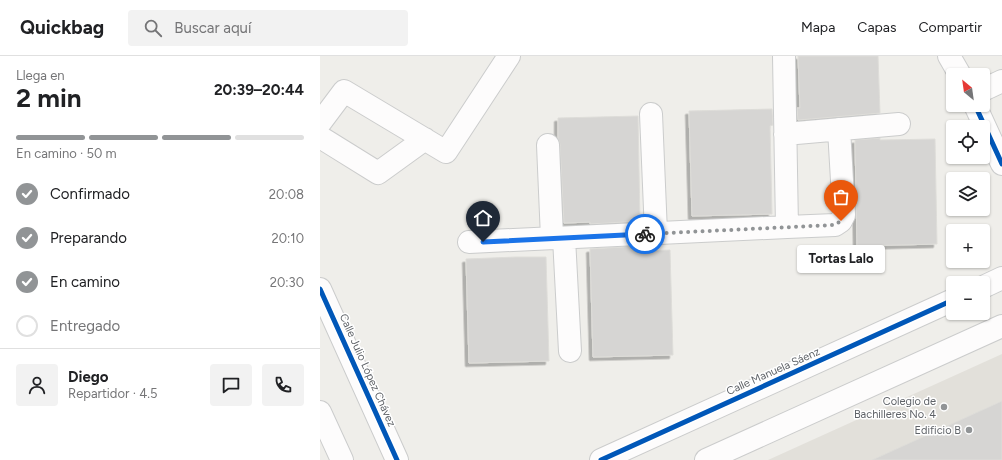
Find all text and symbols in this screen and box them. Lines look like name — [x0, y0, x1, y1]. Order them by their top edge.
search box — [128, 10, 408, 46]
text: Quickbag — [20, 16, 104, 39]
icon: search — [142, 17, 164, 39]
text: Buscar aquí — [174, 19, 251, 37]
text: Mapa — [801, 19, 835, 36]
text: Capas — [857, 19, 896, 36]
text: Compartir — [918, 19, 982, 36]
text: Llega en — [16, 68, 65, 83]
north arrow — [946, 68, 990, 112]
map controls — [946, 68, 990, 320]
text: 20:39–20:44 — [214, 81, 304, 99]
text: 2 min — [16, 82, 82, 114]
button: locate — [946, 120, 990, 164]
text: En camino · 50 m — [16, 146, 117, 161]
button: layers — [946, 172, 990, 216]
pin — [824, 180, 858, 221]
icon: check — [16, 183, 38, 205]
text: Confirmado — [50, 185, 130, 203]
icon: bag — [830, 186, 852, 208]
text: 20:08 — [269, 187, 304, 202]
pin — [466, 201, 500, 242]
icon: home — [472, 207, 494, 229]
courier — [625, 214, 665, 254]
icon: bike — [634, 223, 656, 245]
button: + — [946, 224, 990, 268]
icon: check — [16, 227, 38, 249]
text: Preparando — [50, 229, 127, 247]
text: 20:10 — [271, 231, 304, 246]
callout: Tortas Lalo — [797, 245, 885, 273]
text: Tortas Lalo — [808, 251, 874, 266]
icon: check — [16, 271, 38, 293]
text: En camino — [50, 273, 120, 291]
text: 20:30 — [270, 275, 304, 290]
button: − — [946, 276, 990, 320]
street label: Calle Julio López Chávez — [337, 312, 398, 429]
text: Entregado — [50, 317, 120, 335]
street label: Calle Manuela Sáenz — [724, 345, 822, 398]
button: person — [16, 364, 58, 406]
button: chat — [210, 364, 252, 406]
button: phone — [262, 364, 304, 406]
text: Diego — [68, 368, 108, 386]
text: Repartidor · 4.5 — [68, 386, 157, 401]
place label: Colegio de Bachilleres No. 4 — [854, 395, 936, 421]
marker: Colegio de Bachilleres No. 4 — [939, 402, 949, 412]
place label: Edificio B — [915, 424, 961, 437]
marker: Edificio B — [964, 425, 974, 435]

